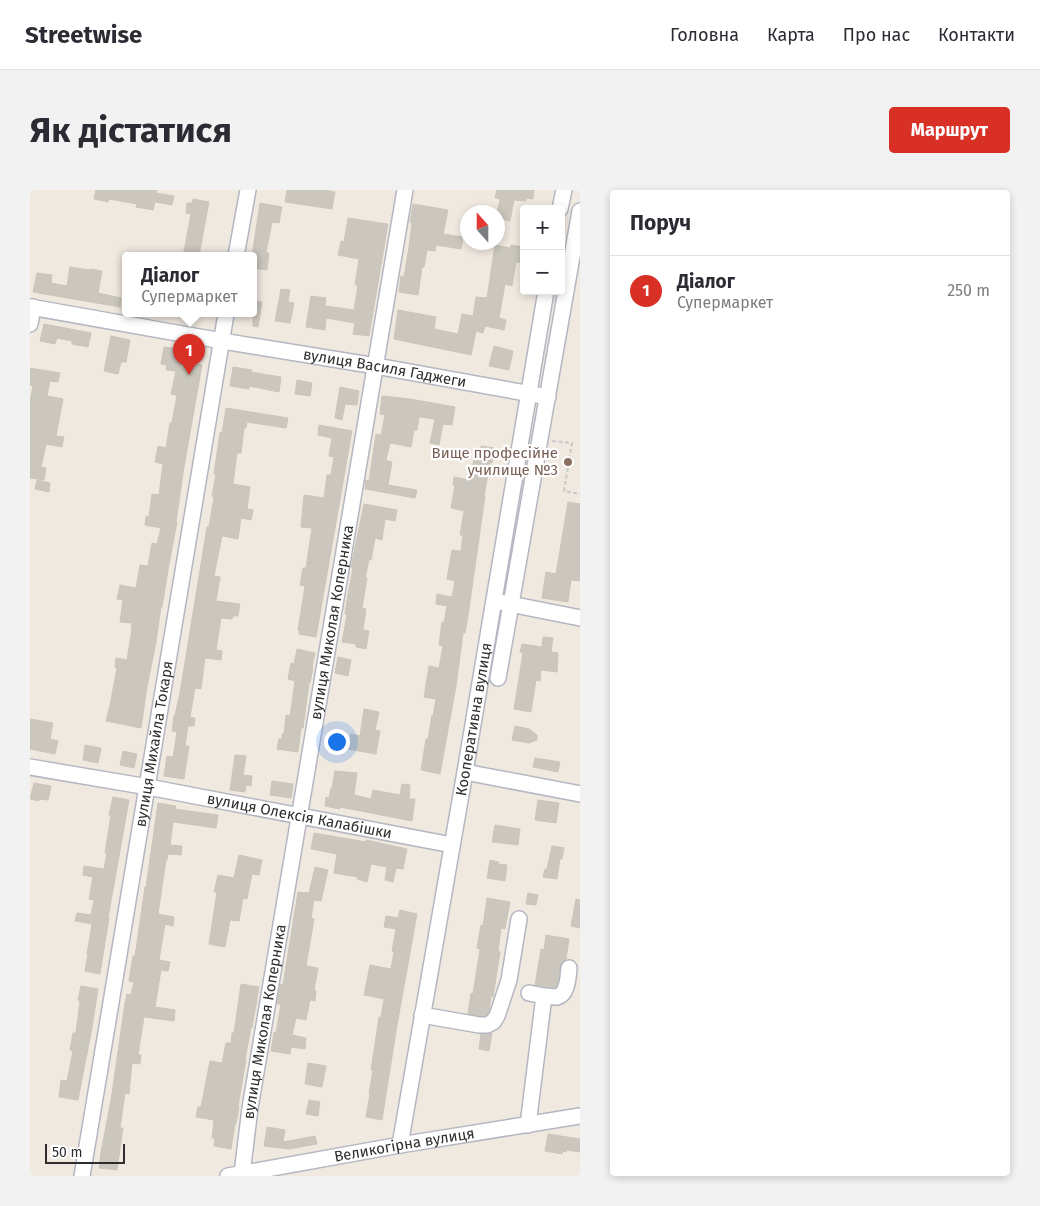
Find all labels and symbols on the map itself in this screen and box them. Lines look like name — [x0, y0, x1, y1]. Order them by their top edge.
north arrow — [460, 205, 505, 250]
pin: 1 — [173, 334, 205, 375]
street label: вулиця Василя Гаджеги — [302, 345, 468, 391]
place label: Вище професійне училище №3 — [432, 444, 558, 479]
marker: Вище професійне училище №3 — [562, 456, 574, 468]
street label: вулиця Миколая Коперника — [307, 524, 357, 721]
street label: Кооперативна вулиця — [452, 641, 496, 797]
street label: вулиця Михайла Токаря — [131, 659, 177, 829]
your location — [324, 729, 350, 755]
street label: вулиця Олексія Калабішки — [206, 789, 394, 842]
street label: вулиця Миколая Коперника — [240, 923, 290, 1120]
street label: Великогірна вулиця — [333, 1124, 476, 1166]
scale bar — [45, 1141, 125, 1164]

